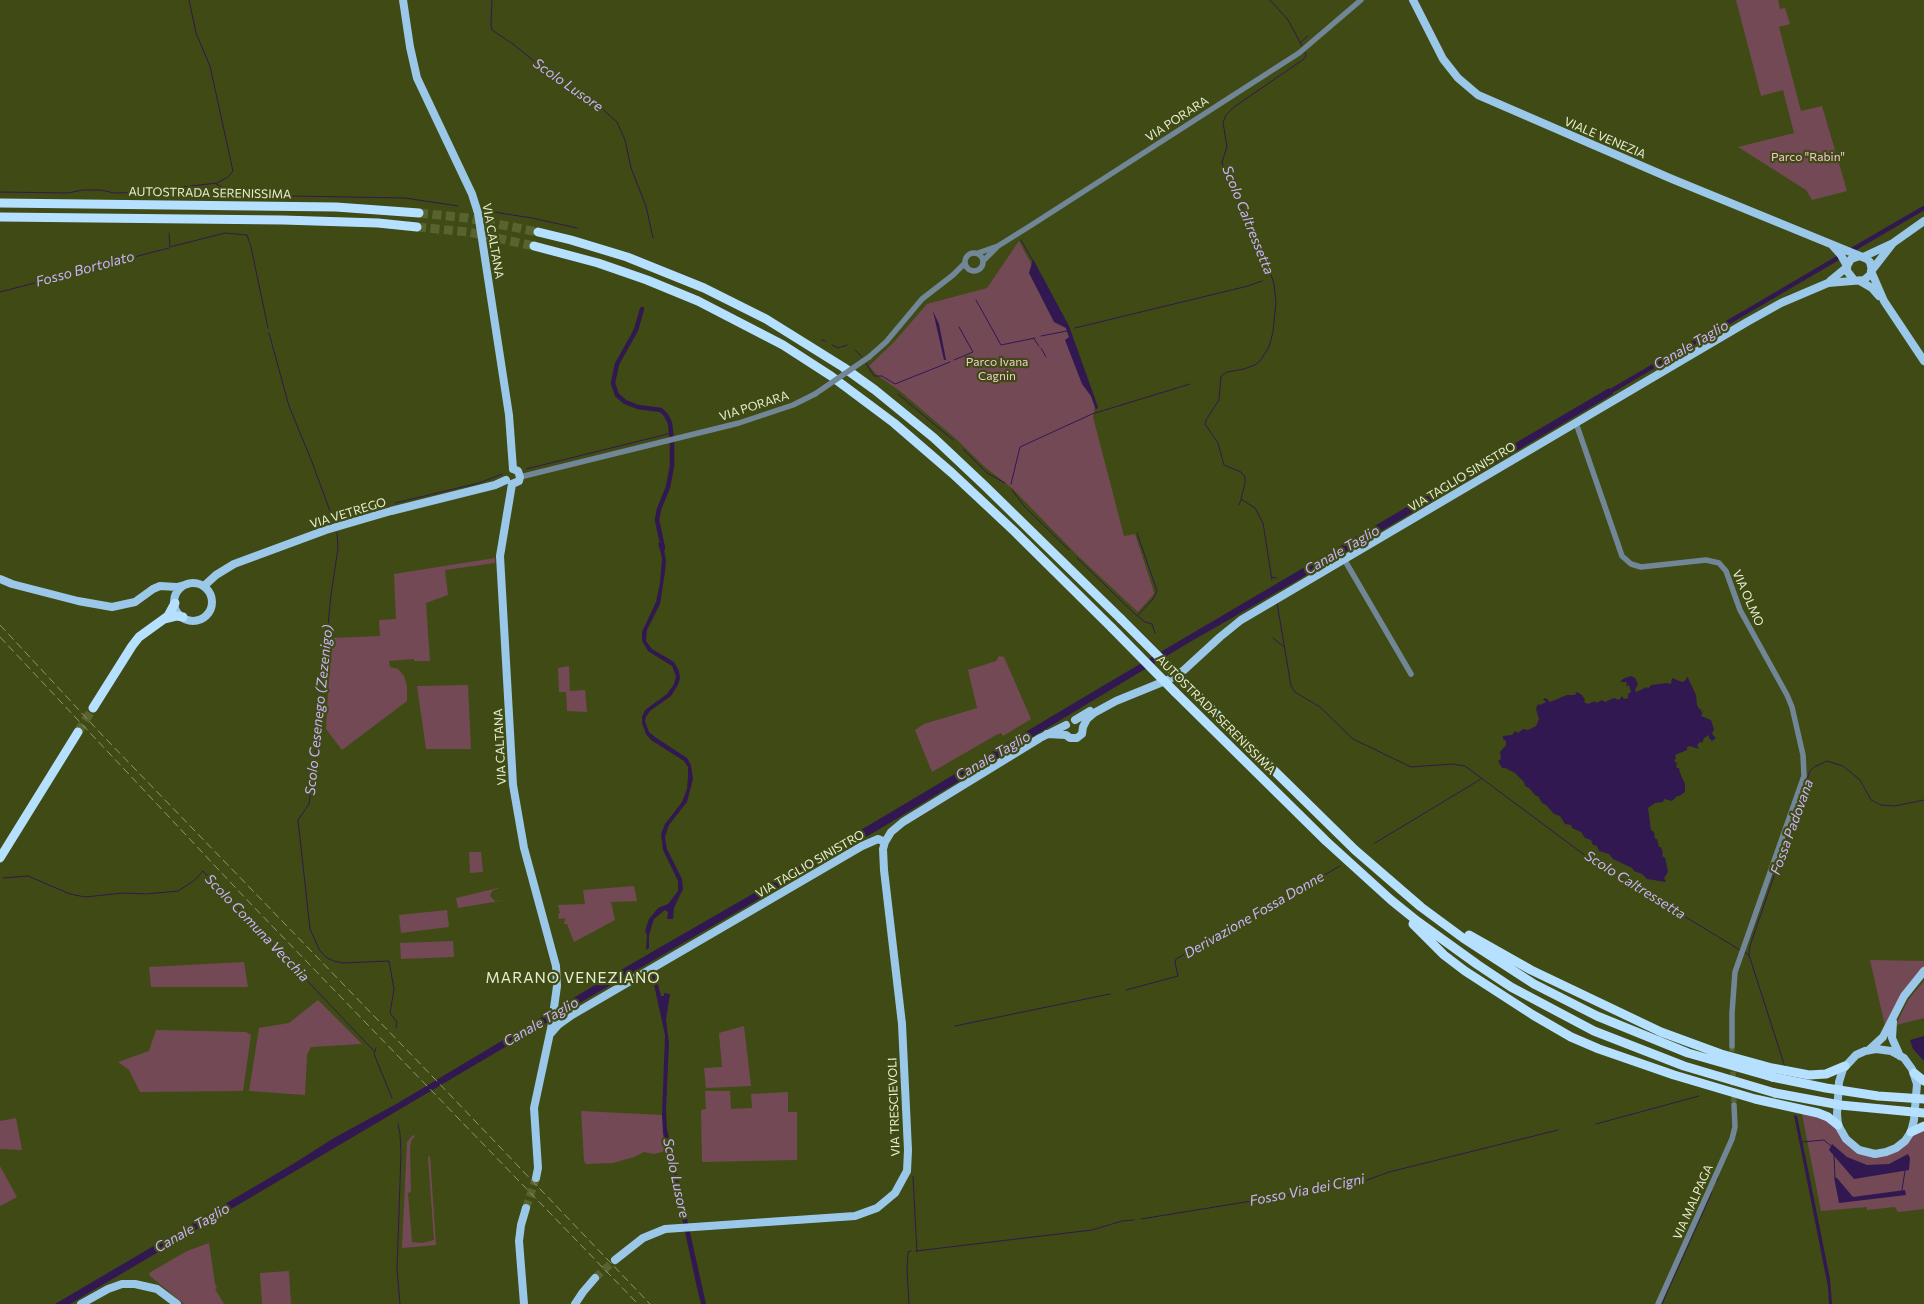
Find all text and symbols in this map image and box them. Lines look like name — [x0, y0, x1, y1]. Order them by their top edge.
water label: Scolo Lusore — [530, 55, 606, 115]
street label: VIA PORARA — [1143, 93, 1211, 145]
street label: VIALE VENEZIA — [1562, 114, 1648, 162]
park label: Parco "Rabin" — [1771, 150, 1845, 164]
water label: Scolo Caltressetta — [1219, 163, 1277, 277]
street label: AUTOSTRADA SERENISSIMA — [129, 184, 291, 202]
street label: VIA CALTANA — [479, 202, 507, 280]
water label: Fosso Bortolato — [34, 248, 136, 290]
water label: Canale Taglio — [1650, 317, 1732, 373]
park label: Parco Ivana Cagnin — [966, 355, 1028, 383]
street label: VIA PORARA — [717, 388, 791, 424]
street label: VIA TAGLIO SINISTRO — [1406, 439, 1518, 515]
street label: VIA VETREGO — [308, 495, 388, 531]
water label: Canale Taglio — [1301, 522, 1383, 578]
street label: VIA OLMO — [1729, 568, 1767, 628]
water label: Scolo Cesenego (Zezenigo) — [302, 624, 336, 796]
street label: AUTOSTRADA SERENISSIMA — [1153, 652, 1279, 778]
street label: VIA CALTANA — [491, 708, 509, 786]
water label: Canale Taglio — [952, 728, 1034, 784]
water label: Fossa Padovana — [1767, 777, 1817, 877]
street label: VIA TAGLIO SINISTRO — [753, 827, 867, 901]
water label: Scolo Caltressetta — [1581, 847, 1689, 923]
water label: Derivazione Fossa Donne — [1181, 868, 1327, 962]
water label: Scolo Comuna Vecchia — [201, 871, 313, 985]
district label: MARANO VENEZIANO — [483, 969, 663, 987]
water label: Canale Taglio — [500, 994, 582, 1050]
street label: VIA TRESCIEVOLI — [885, 1057, 903, 1157]
water label: Scolo Lusore — [659, 1136, 693, 1220]
street label: VIA MALPAGA — [1670, 1162, 1716, 1242]
water label: Fosso Via dei Cigni — [1248, 1171, 1366, 1209]
water label: Canale Taglio — [151, 1200, 233, 1256]

